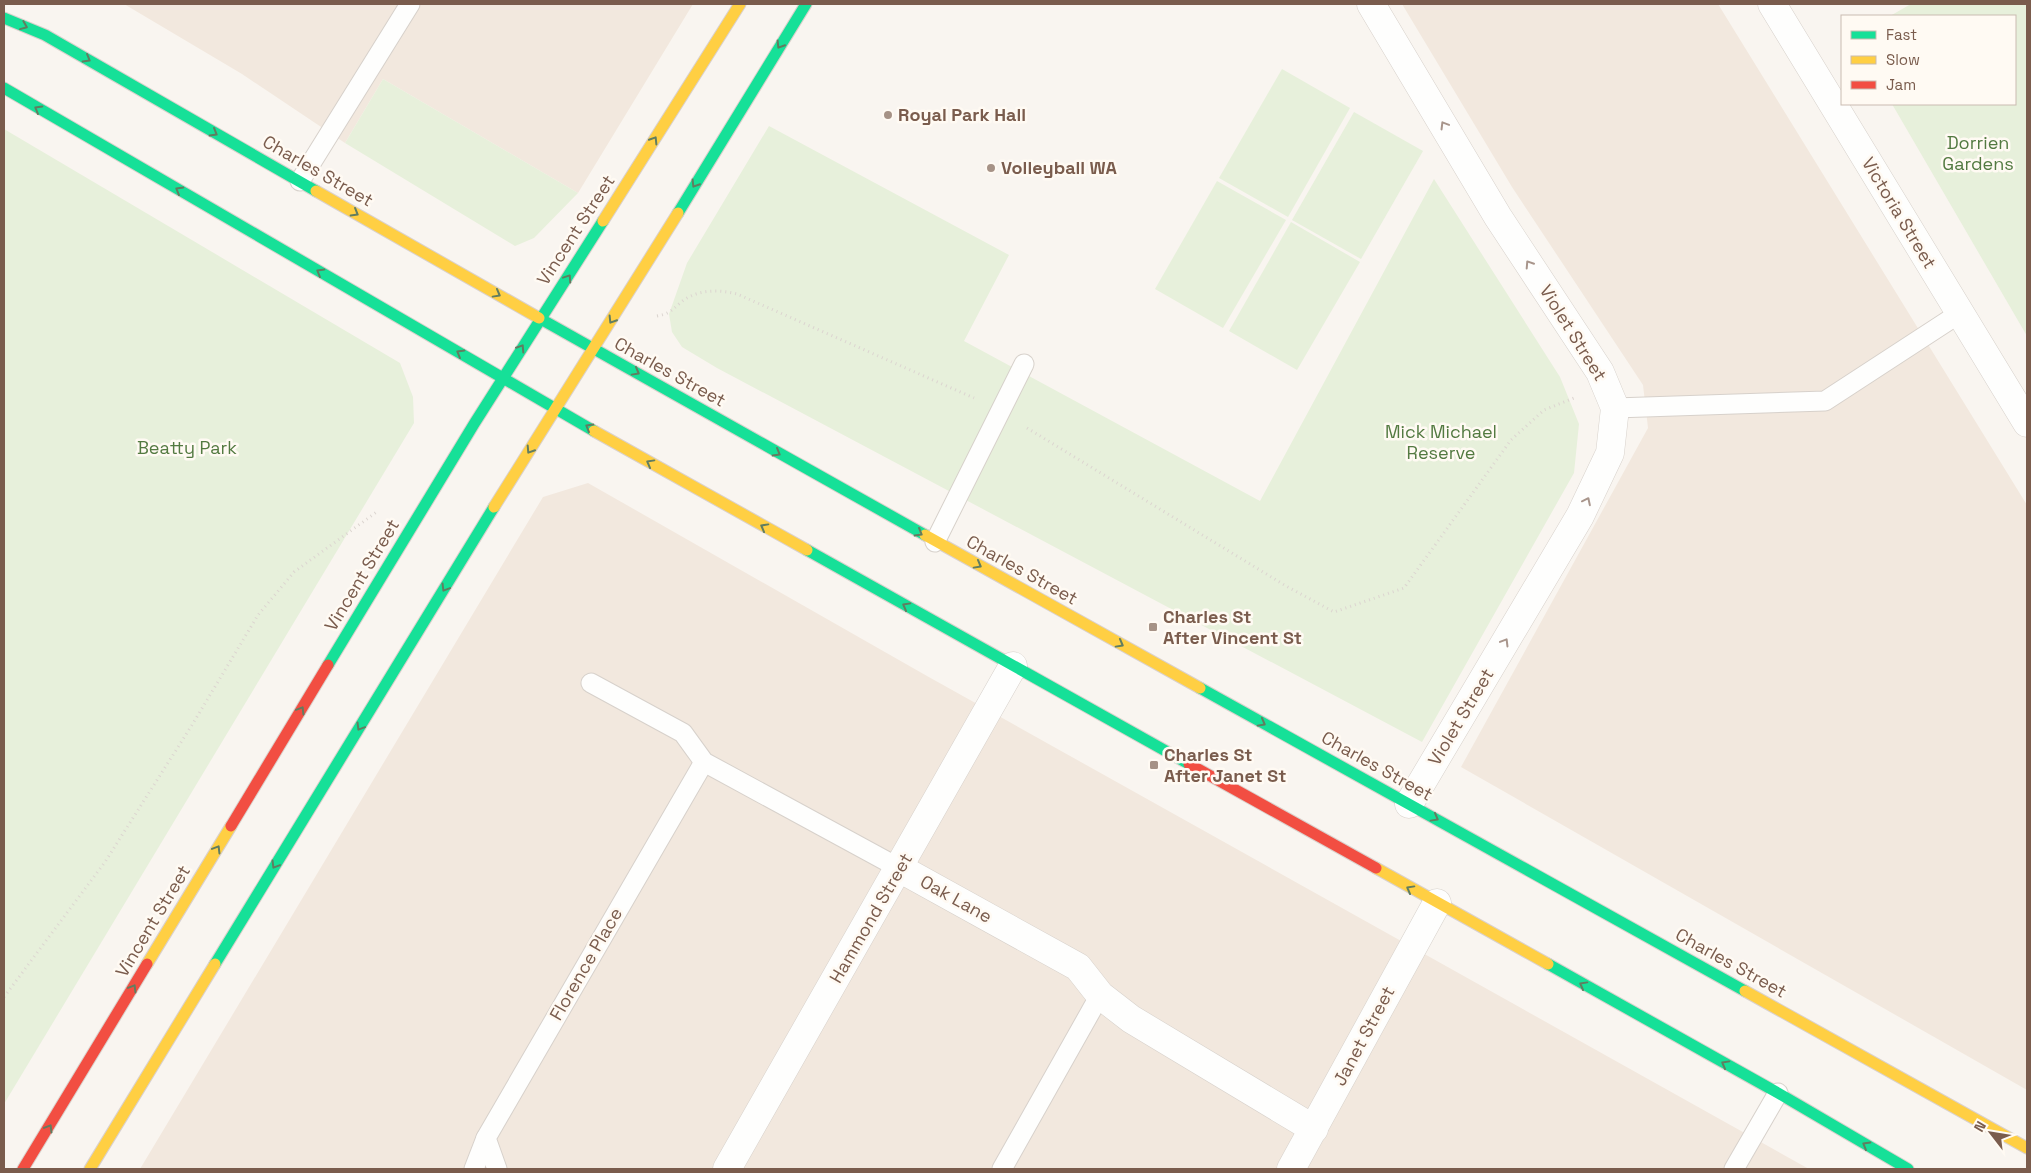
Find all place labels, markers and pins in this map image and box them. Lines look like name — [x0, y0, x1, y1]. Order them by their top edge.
place label: Royal Park Hall — [898, 103, 1026, 126]
marker: Royal Park Hall — [882, 109, 894, 121]
place label: Volleyball WA — [1001, 156, 1117, 179]
marker: Volleyball WA — [985, 162, 997, 174]
place label: Charles St After Vincent St — [1163, 605, 1302, 649]
marker: Charles St After Vincent St — [1147, 621, 1159, 633]
place label: Charles St After Janet St — [1164, 743, 1286, 787]
marker: Charles St After Janet St — [1148, 759, 1160, 771]

